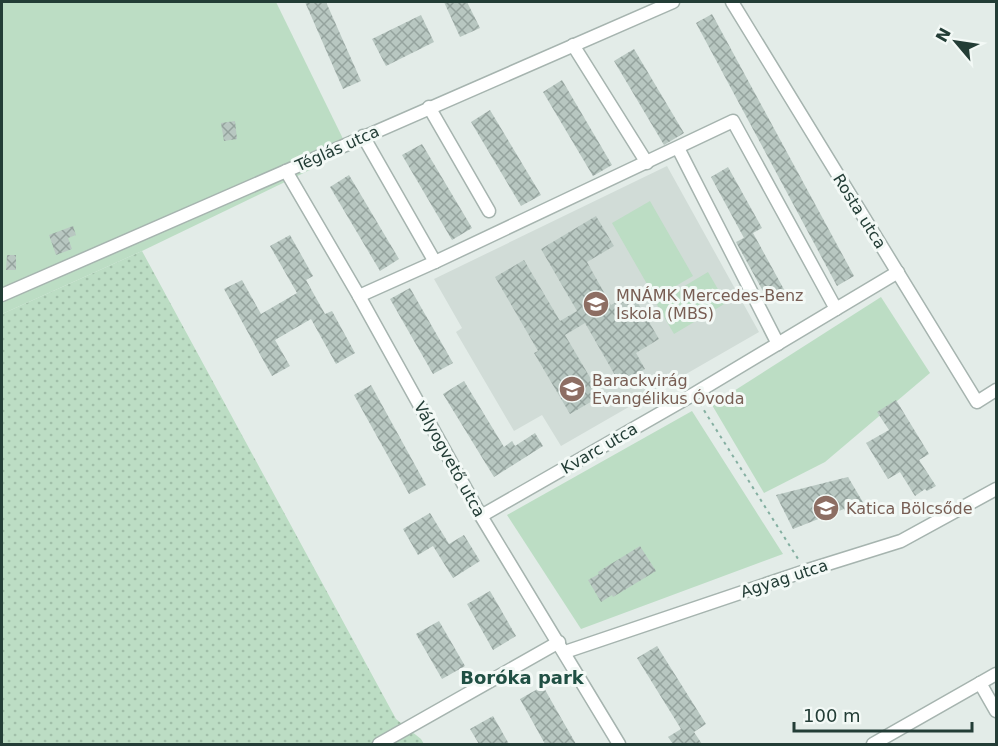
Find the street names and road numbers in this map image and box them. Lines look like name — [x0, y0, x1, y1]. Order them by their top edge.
street label: Téglás utca — [291, 122, 382, 176]
street label: Rosta utca — [829, 170, 890, 252]
street label: Vályogvető utca — [410, 398, 489, 520]
street label: Kvarc utca — [558, 419, 641, 478]
street label: Agyag utca — [738, 555, 830, 602]

